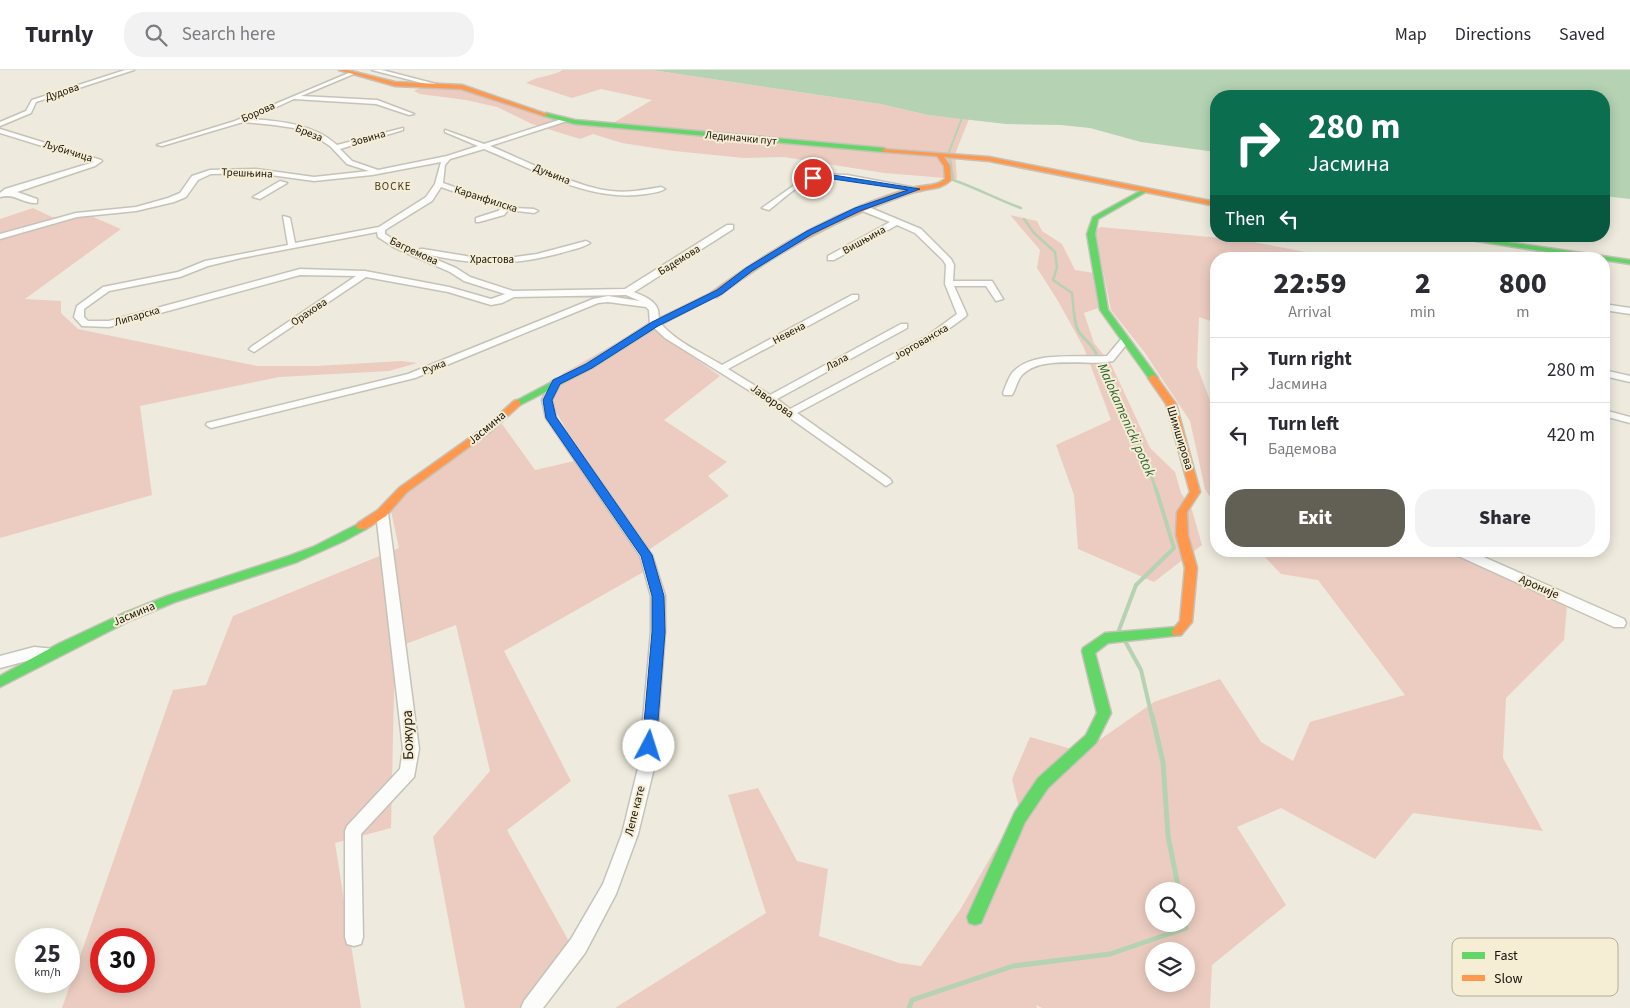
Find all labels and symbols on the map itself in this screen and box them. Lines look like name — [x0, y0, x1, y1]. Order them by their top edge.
street label: Дудова — [43, 79, 81, 105]
street label: Борова — [239, 98, 277, 126]
street label: Бреза — [293, 121, 325, 145]
street label: Зовина — [349, 126, 387, 150]
street label: Лединачки пут — [704, 127, 778, 149]
street label: Љубичица — [42, 136, 94, 166]
pin — [792, 157, 834, 199]
street label: Дуњина — [531, 160, 573, 188]
street label: Трешњина — [221, 165, 273, 181]
district label: BOCKE — [374, 179, 412, 194]
street label: Каранфилска — [452, 182, 520, 216]
street label: Вишњина — [840, 222, 888, 258]
street label: Багремова — [387, 233, 441, 269]
street label: Бадемова — [655, 241, 703, 279]
street label: Храстова — [470, 252, 514, 267]
street label: Орахова — [288, 294, 330, 330]
street label: Липарска — [112, 302, 162, 330]
street label: Невена — [770, 318, 808, 348]
street label: Јоргованска — [891, 320, 951, 364]
street label: Лала — [823, 350, 851, 374]
street label: Ружа — [420, 356, 448, 378]
water label: Malokamenicki potok — [1092, 360, 1160, 480]
street label: Јаворова — [747, 380, 797, 422]
street label: Шимширова — [1162, 404, 1198, 472]
street label: Јасмина — [465, 407, 509, 449]
street label: Ароније — [1516, 571, 1562, 603]
street label: Јасмина — [110, 597, 158, 631]
street label: Божура — [397, 710, 419, 760]
position arrow — [622, 719, 674, 771]
street label: Лепе кате — [621, 784, 649, 838]
speed limit sign: 30 — [90, 928, 155, 993]
legend — [1452, 938, 1618, 996]
text: Fast — [1494, 946, 1518, 966]
text: Slow — [1494, 969, 1523, 989]

